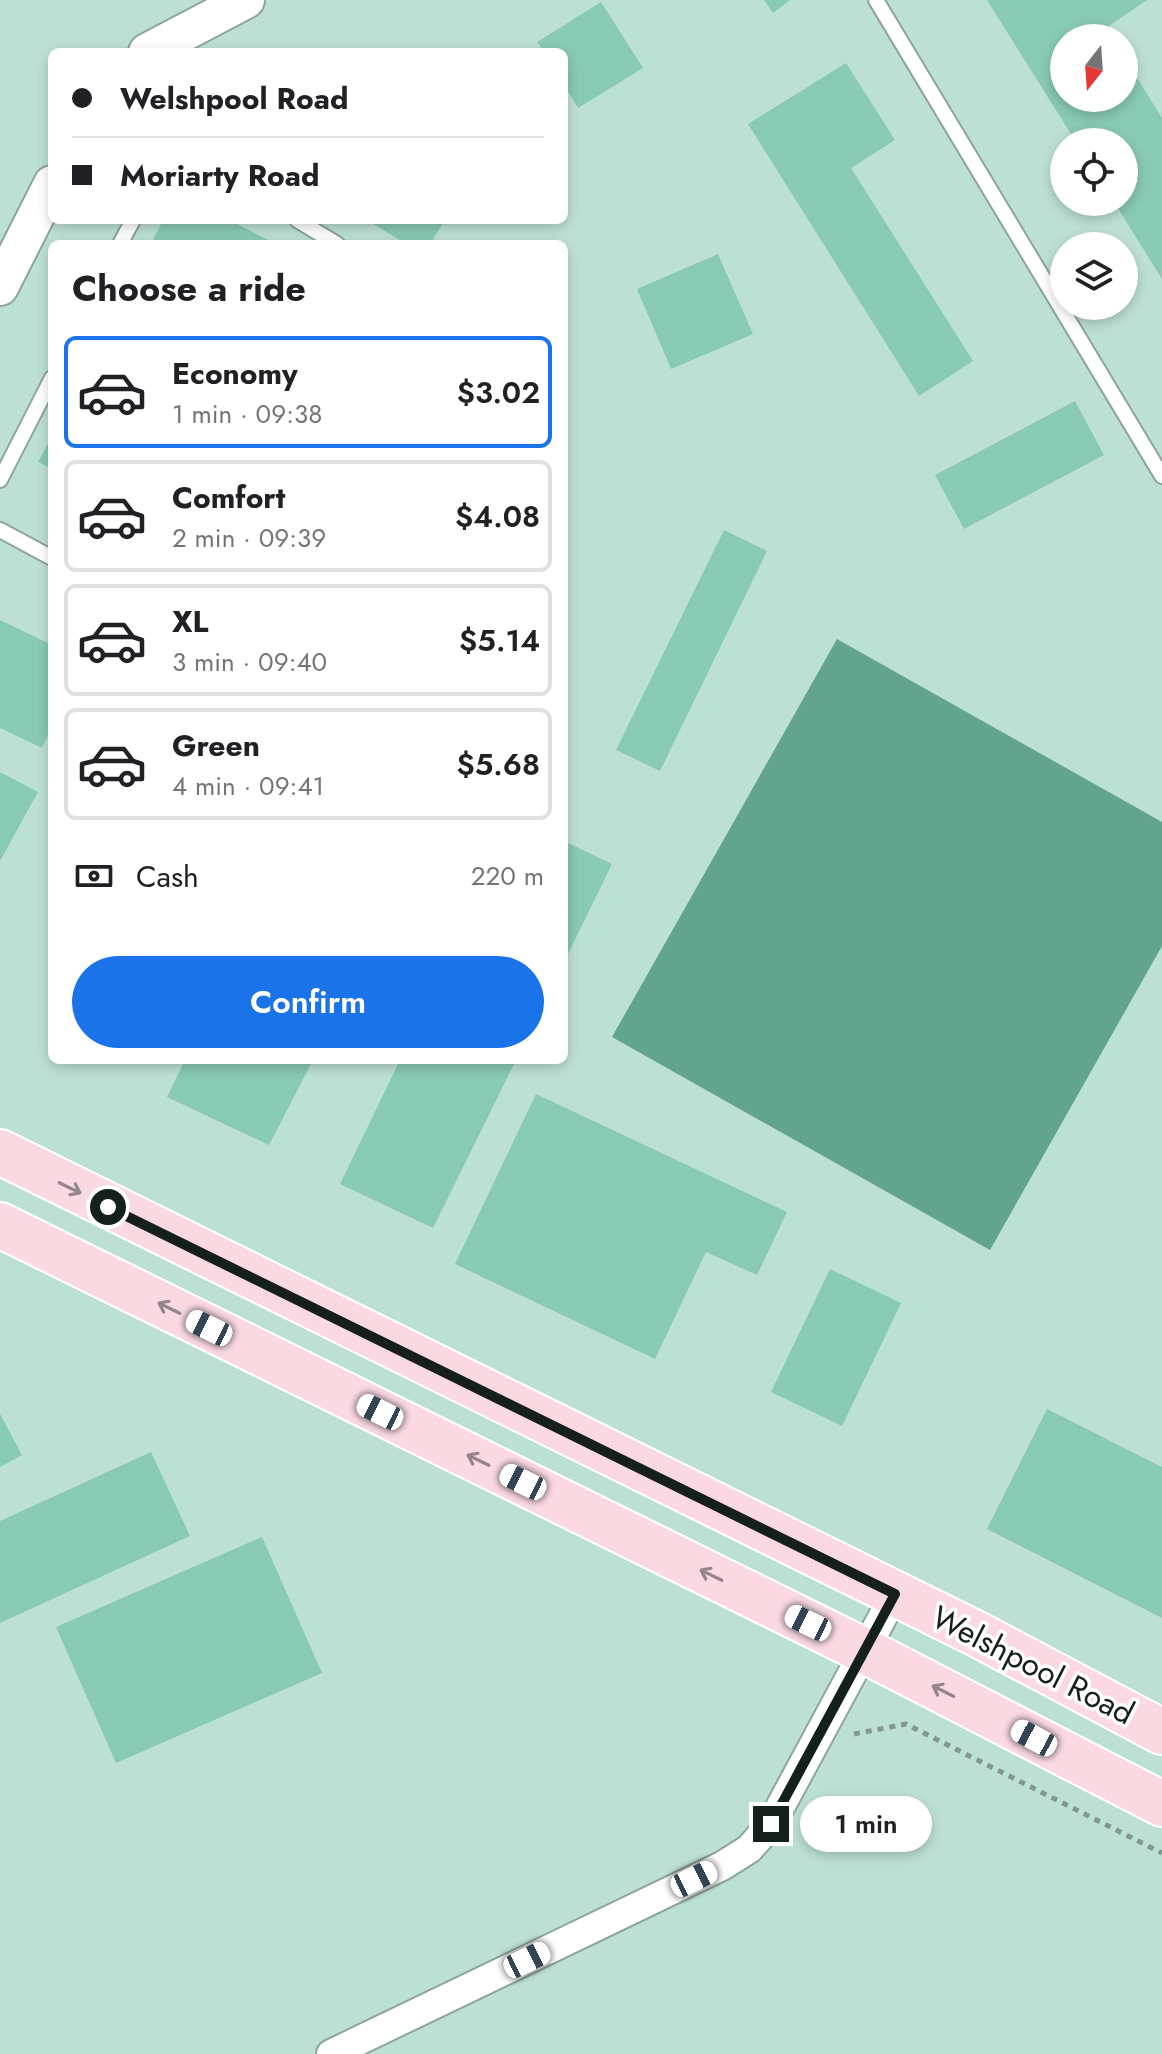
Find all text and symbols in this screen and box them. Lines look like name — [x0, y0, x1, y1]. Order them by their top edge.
north arrow — [1050, 24, 1138, 112]
map controls — [1050, 24, 1138, 320]
text: Welshpool Road — [120, 77, 348, 120]
button: locate — [1050, 128, 1138, 216]
text: Moriarty Road — [120, 154, 320, 197]
button: layers — [1050, 232, 1138, 320]
text: Choose a ride — [72, 262, 306, 314]
text: Economy — [172, 352, 298, 395]
icon: car — [76, 356, 148, 428]
text: $3.02 — [457, 371, 540, 414]
text: 1 min · 09:38 — [172, 395, 322, 433]
text: Comfort — [172, 476, 285, 519]
icon: car — [76, 480, 148, 552]
text: $4.08 — [455, 495, 540, 538]
text: 2 min · 09:39 — [172, 519, 326, 557]
text: XL — [172, 600, 208, 643]
icon: car — [76, 604, 148, 676]
text: $5.14 — [459, 619, 540, 662]
text: 3 min · 09:40 — [172, 643, 327, 681]
text: Green — [172, 724, 260, 767]
icon: car — [76, 728, 148, 800]
text: $5.68 — [456, 743, 540, 786]
text: 4 min · 09:41 — [172, 767, 324, 805]
icon: cash — [72, 854, 116, 898]
text: Cash — [136, 855, 199, 898]
text: 220 m — [471, 857, 544, 895]
button: Confirm — [72, 956, 544, 1048]
one-way arrow — [57, 1181, 81, 1196]
route start — [90, 1189, 126, 1225]
one-way arrow — [157, 1300, 181, 1316]
car — [182, 1307, 236, 1349]
car — [353, 1391, 407, 1433]
one-way arrow — [466, 1452, 490, 1467]
car — [496, 1461, 550, 1503]
one-way arrow — [699, 1567, 723, 1582]
street label: Welshpool Road — [924, 1594, 1142, 1736]
car — [781, 1602, 835, 1644]
one-way arrow — [932, 1683, 956, 1699]
car — [1007, 1716, 1061, 1760]
callout: 1 min — [799, 1796, 931, 1852]
text: 1 min — [834, 1805, 898, 1843]
route end — [753, 1806, 789, 1842]
car — [667, 1858, 721, 1900]
car — [500, 1939, 554, 1981]

